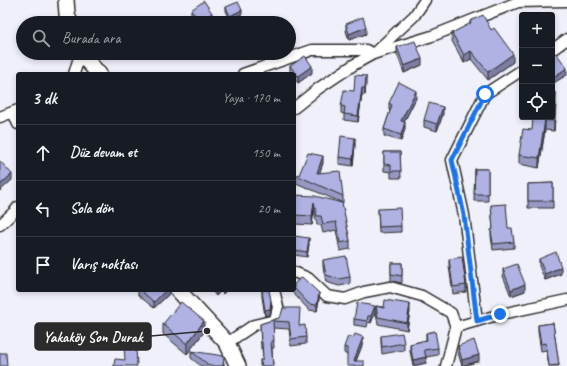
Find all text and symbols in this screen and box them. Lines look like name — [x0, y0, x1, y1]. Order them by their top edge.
map controls — [519, 12, 555, 120]
button: + — [519, 12, 555, 48]
search box — [16, 16, 296, 60]
icon: search — [30, 27, 52, 49]
text: Burada ara — [62, 29, 120, 48]
button: − — [519, 48, 555, 84]
button: locate — [519, 84, 555, 120]
route start — [476, 85, 494, 103]
text: 3 dk — [32, 88, 57, 109]
text: Yaya · 170 m — [223, 90, 280, 106]
icon: ahead — [32, 142, 54, 164]
text: Düz devam et — [70, 143, 137, 162]
text: 150 m — [252, 145, 280, 161]
icon: left — [32, 198, 54, 220]
text: Sola dön — [70, 199, 113, 218]
text: 20 m — [258, 201, 280, 217]
icon: arrive — [32, 254, 54, 276]
text: Varış noktası — [70, 255, 137, 274]
route end — [491, 305, 509, 323]
callout: Yakaköy Son Durak — [35, 323, 151, 350]
text: Yakaköy Son Durak — [43, 328, 144, 347]

